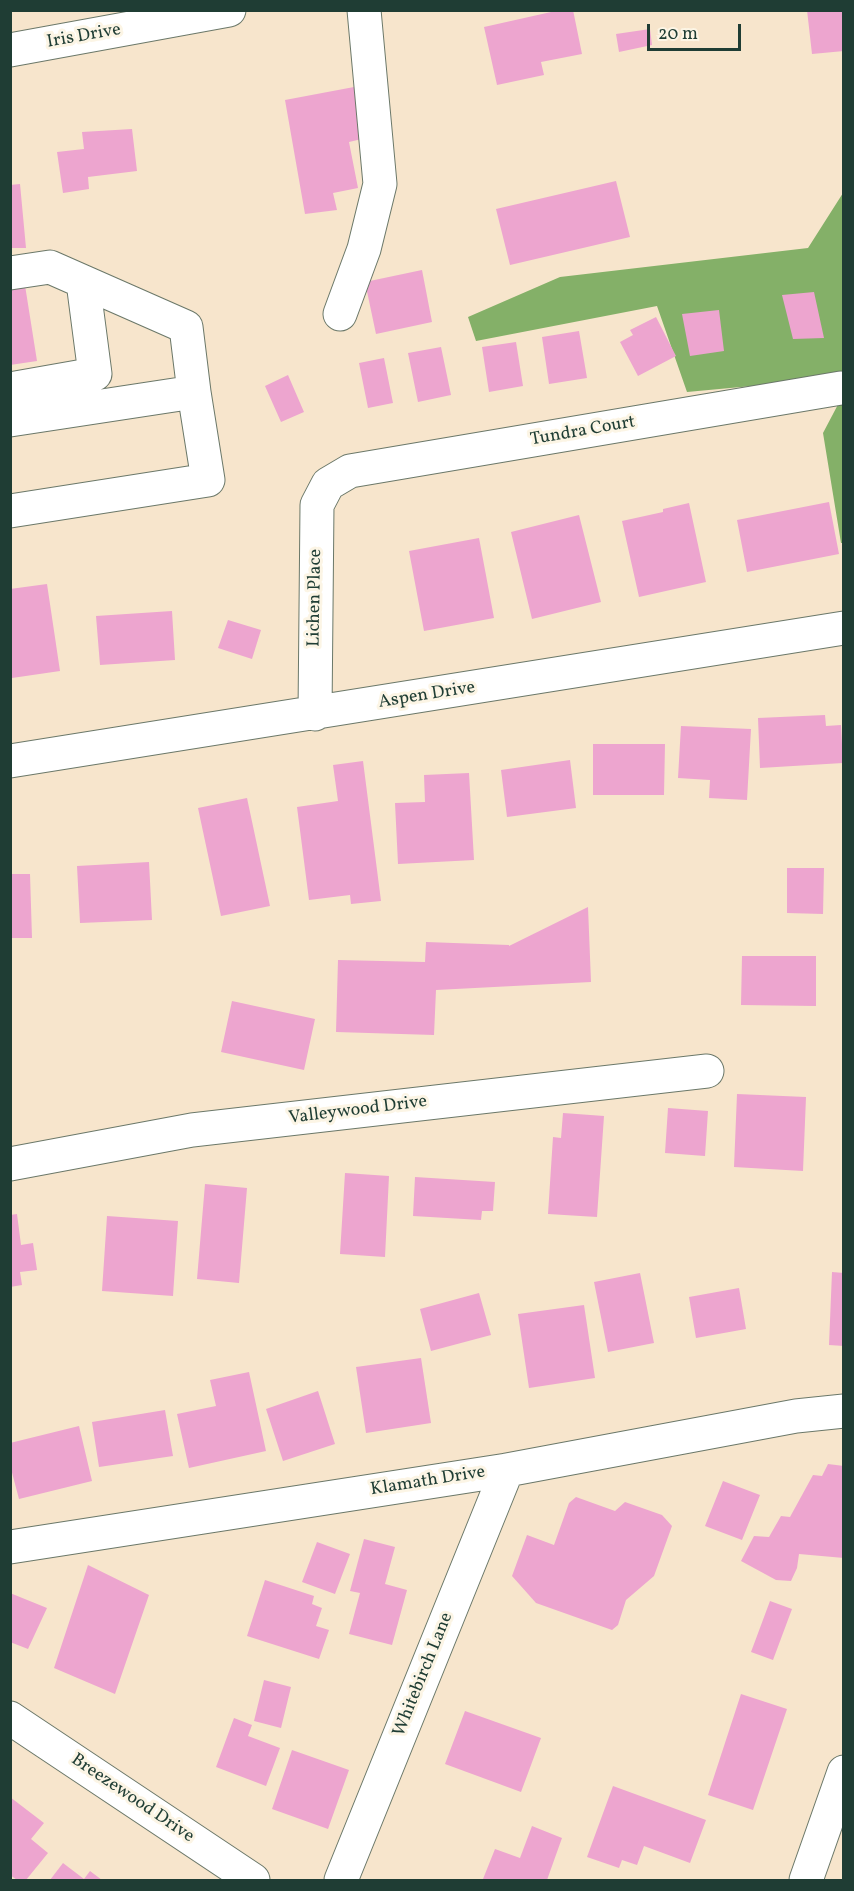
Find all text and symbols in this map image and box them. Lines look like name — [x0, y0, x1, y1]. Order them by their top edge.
scale bar — [650, 12, 744, 50]
street label: Iris Drive — [45, 20, 123, 54]
text: 20 m — [658, 22, 698, 47]
street label: Tundra Court — [529, 412, 637, 452]
street label: Lichen Place — [304, 549, 328, 647]
street label: Aspen Drive — [377, 678, 477, 714]
street label: Valleywood Drive — [288, 1092, 428, 1130]
street label: Klamath Drive — [369, 1462, 487, 1502]
street label: Whitebirch Lane — [389, 1610, 459, 1740]
street label: Breezewood Drive — [66, 1750, 198, 1848]

